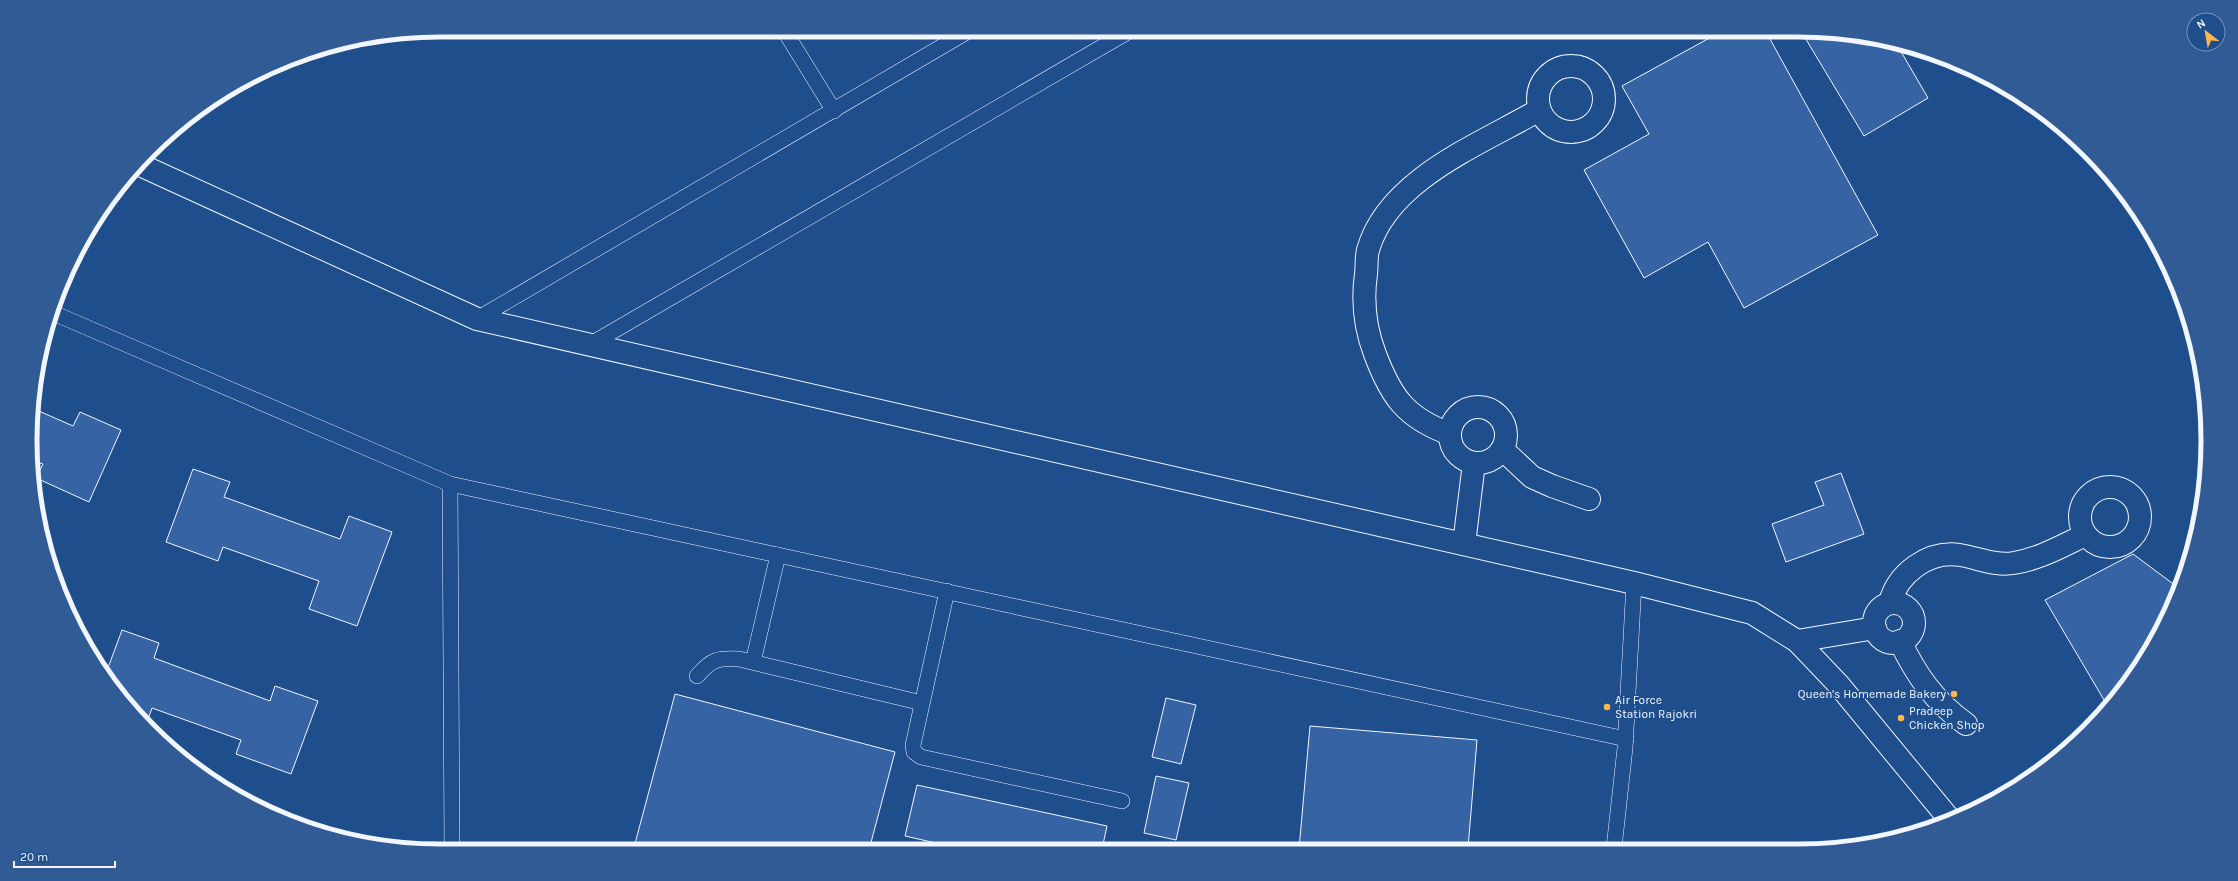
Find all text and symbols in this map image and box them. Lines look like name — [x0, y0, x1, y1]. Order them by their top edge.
north arrow — [2186, 12, 2226, 52]
text: N — [2194, 16, 2208, 31]
place label: Queen's Homemade Bakery — [1798, 687, 1946, 701]
marker: Queen's Homemade Bakery — [1949, 689, 1959, 699]
place label: Air Force Station Rajokri — [1615, 693, 1697, 721]
marker: Air Force Station Rajokri — [1602, 702, 1612, 712]
place label: Pradeep Chicken Shop — [1909, 704, 1984, 732]
marker: Pradeep Chicken Shop — [1896, 713, 1906, 723]
scale bar — [14, 843, 115, 869]
text: 20 m — [20, 850, 48, 864]

